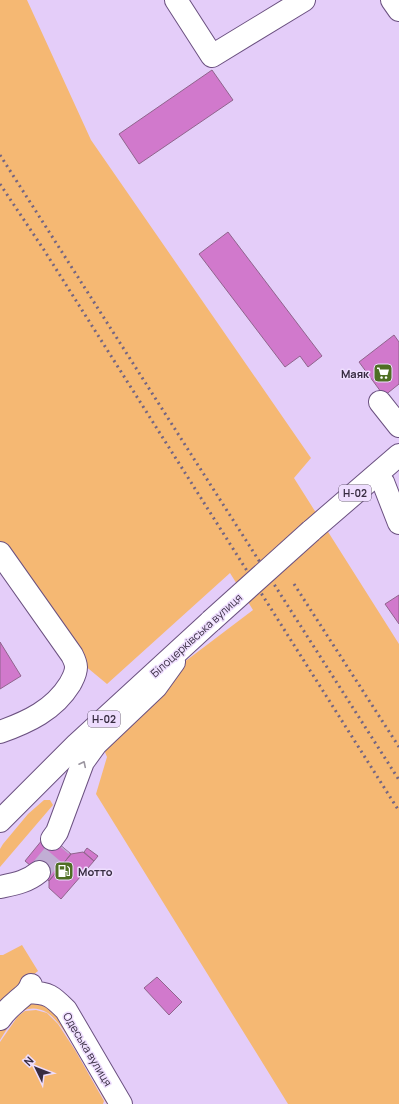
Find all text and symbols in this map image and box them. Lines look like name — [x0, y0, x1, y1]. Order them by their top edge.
supermarket icon: Маяк — [372, 362, 394, 384]
place label: Маяк — [341, 366, 370, 381]
road number: Н-02 — [339, 485, 371, 501]
street label: Білоцерківська вулиця — [147, 590, 245, 680]
road number: Н-02 — [88, 711, 120, 727]
one-way arrow — [78, 761, 86, 768]
fuel station icon: Мотто — [53, 860, 75, 882]
place label: Мотто — [78, 864, 113, 879]
street label: Одеська вулиця — [60, 1009, 116, 1089]
north arrow — [16, 1048, 56, 1088]
text: N — [20, 1053, 37, 1069]

